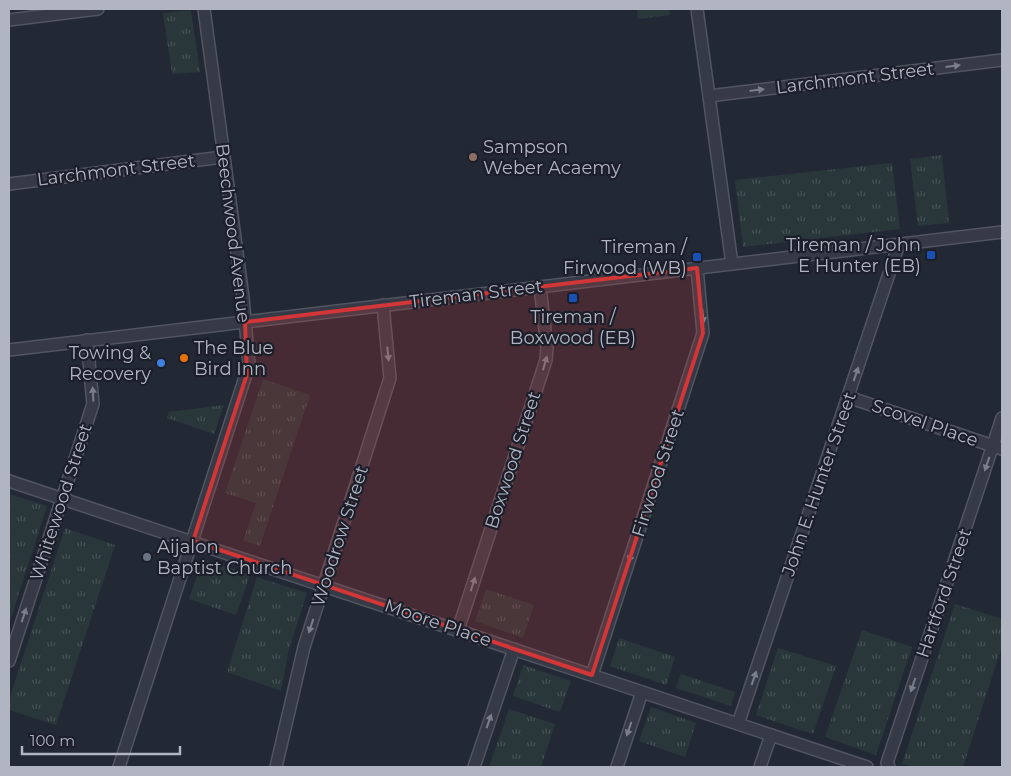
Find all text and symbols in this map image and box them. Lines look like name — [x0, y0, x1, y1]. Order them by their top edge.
street label: Larchmont Street — [775, 57, 935, 99]
one-way arrow — [945, 62, 961, 70]
one-way arrow — [749, 86, 765, 94]
place label: Sampson Weber Acaemy — [483, 136, 621, 179]
street label: Beechwood Avenue — [211, 142, 255, 324]
street label: Larchmont Street — [36, 149, 196, 191]
marker: Sampson Weber Acaemy — [467, 151, 479, 163]
place label: Tireman / John E Hunter (EB) — [786, 234, 921, 277]
place label: Tireman / Firwood (WB) — [563, 236, 688, 279]
marker: Tireman / John E Hunter (EB) — [925, 249, 937, 261]
marker: Tireman / Firwood (WB) — [691, 251, 703, 263]
street label: Tireman Street — [408, 275, 544, 313]
marker: Tireman / Boxwood (EB) — [567, 292, 579, 304]
place label: Tireman / Boxwood (EB) — [510, 306, 636, 349]
one-way arrow — [699, 308, 707, 324]
place label: The Blue Bird Inn — [194, 337, 274, 380]
place label: Towing & Recovery — [69, 342, 151, 385]
one-way arrow — [384, 346, 392, 362]
marker: The Blue Bird Inn — [178, 352, 190, 364]
one-way arrow — [541, 355, 549, 370]
marker: Towing & Recovery — [155, 357, 167, 369]
one-way arrow — [852, 367, 860, 382]
one-way arrow — [89, 385, 97, 401]
street label: Boxwood Street — [480, 388, 546, 532]
street label: John E. Hunter Street — [777, 389, 861, 580]
street label: Scovel Place — [869, 394, 981, 452]
street label: Firwood Street — [627, 406, 689, 540]
street label: Whitewood Street — [25, 421, 97, 583]
one-way arrow — [983, 457, 991, 472]
street label: Woodrow Street — [307, 463, 373, 609]
street label: Hartford Street — [912, 525, 976, 661]
place label: Aijalon Baptist Church — [157, 536, 293, 579]
one-way arrow — [627, 547, 634, 562]
marker: Aijalon Baptist Church — [141, 551, 153, 563]
one-way arrow — [470, 576, 477, 591]
street label: Moore Place — [382, 594, 494, 652]
one-way arrow — [20, 607, 28, 622]
one-way arrow — [307, 619, 314, 634]
one-way arrow — [750, 670, 758, 685]
one-way arrow — [909, 677, 916, 692]
one-way arrow — [486, 713, 494, 728]
one-way arrow — [625, 722, 633, 737]
scale bar — [22, 724, 180, 756]
text: 100 m — [30, 731, 75, 750]

